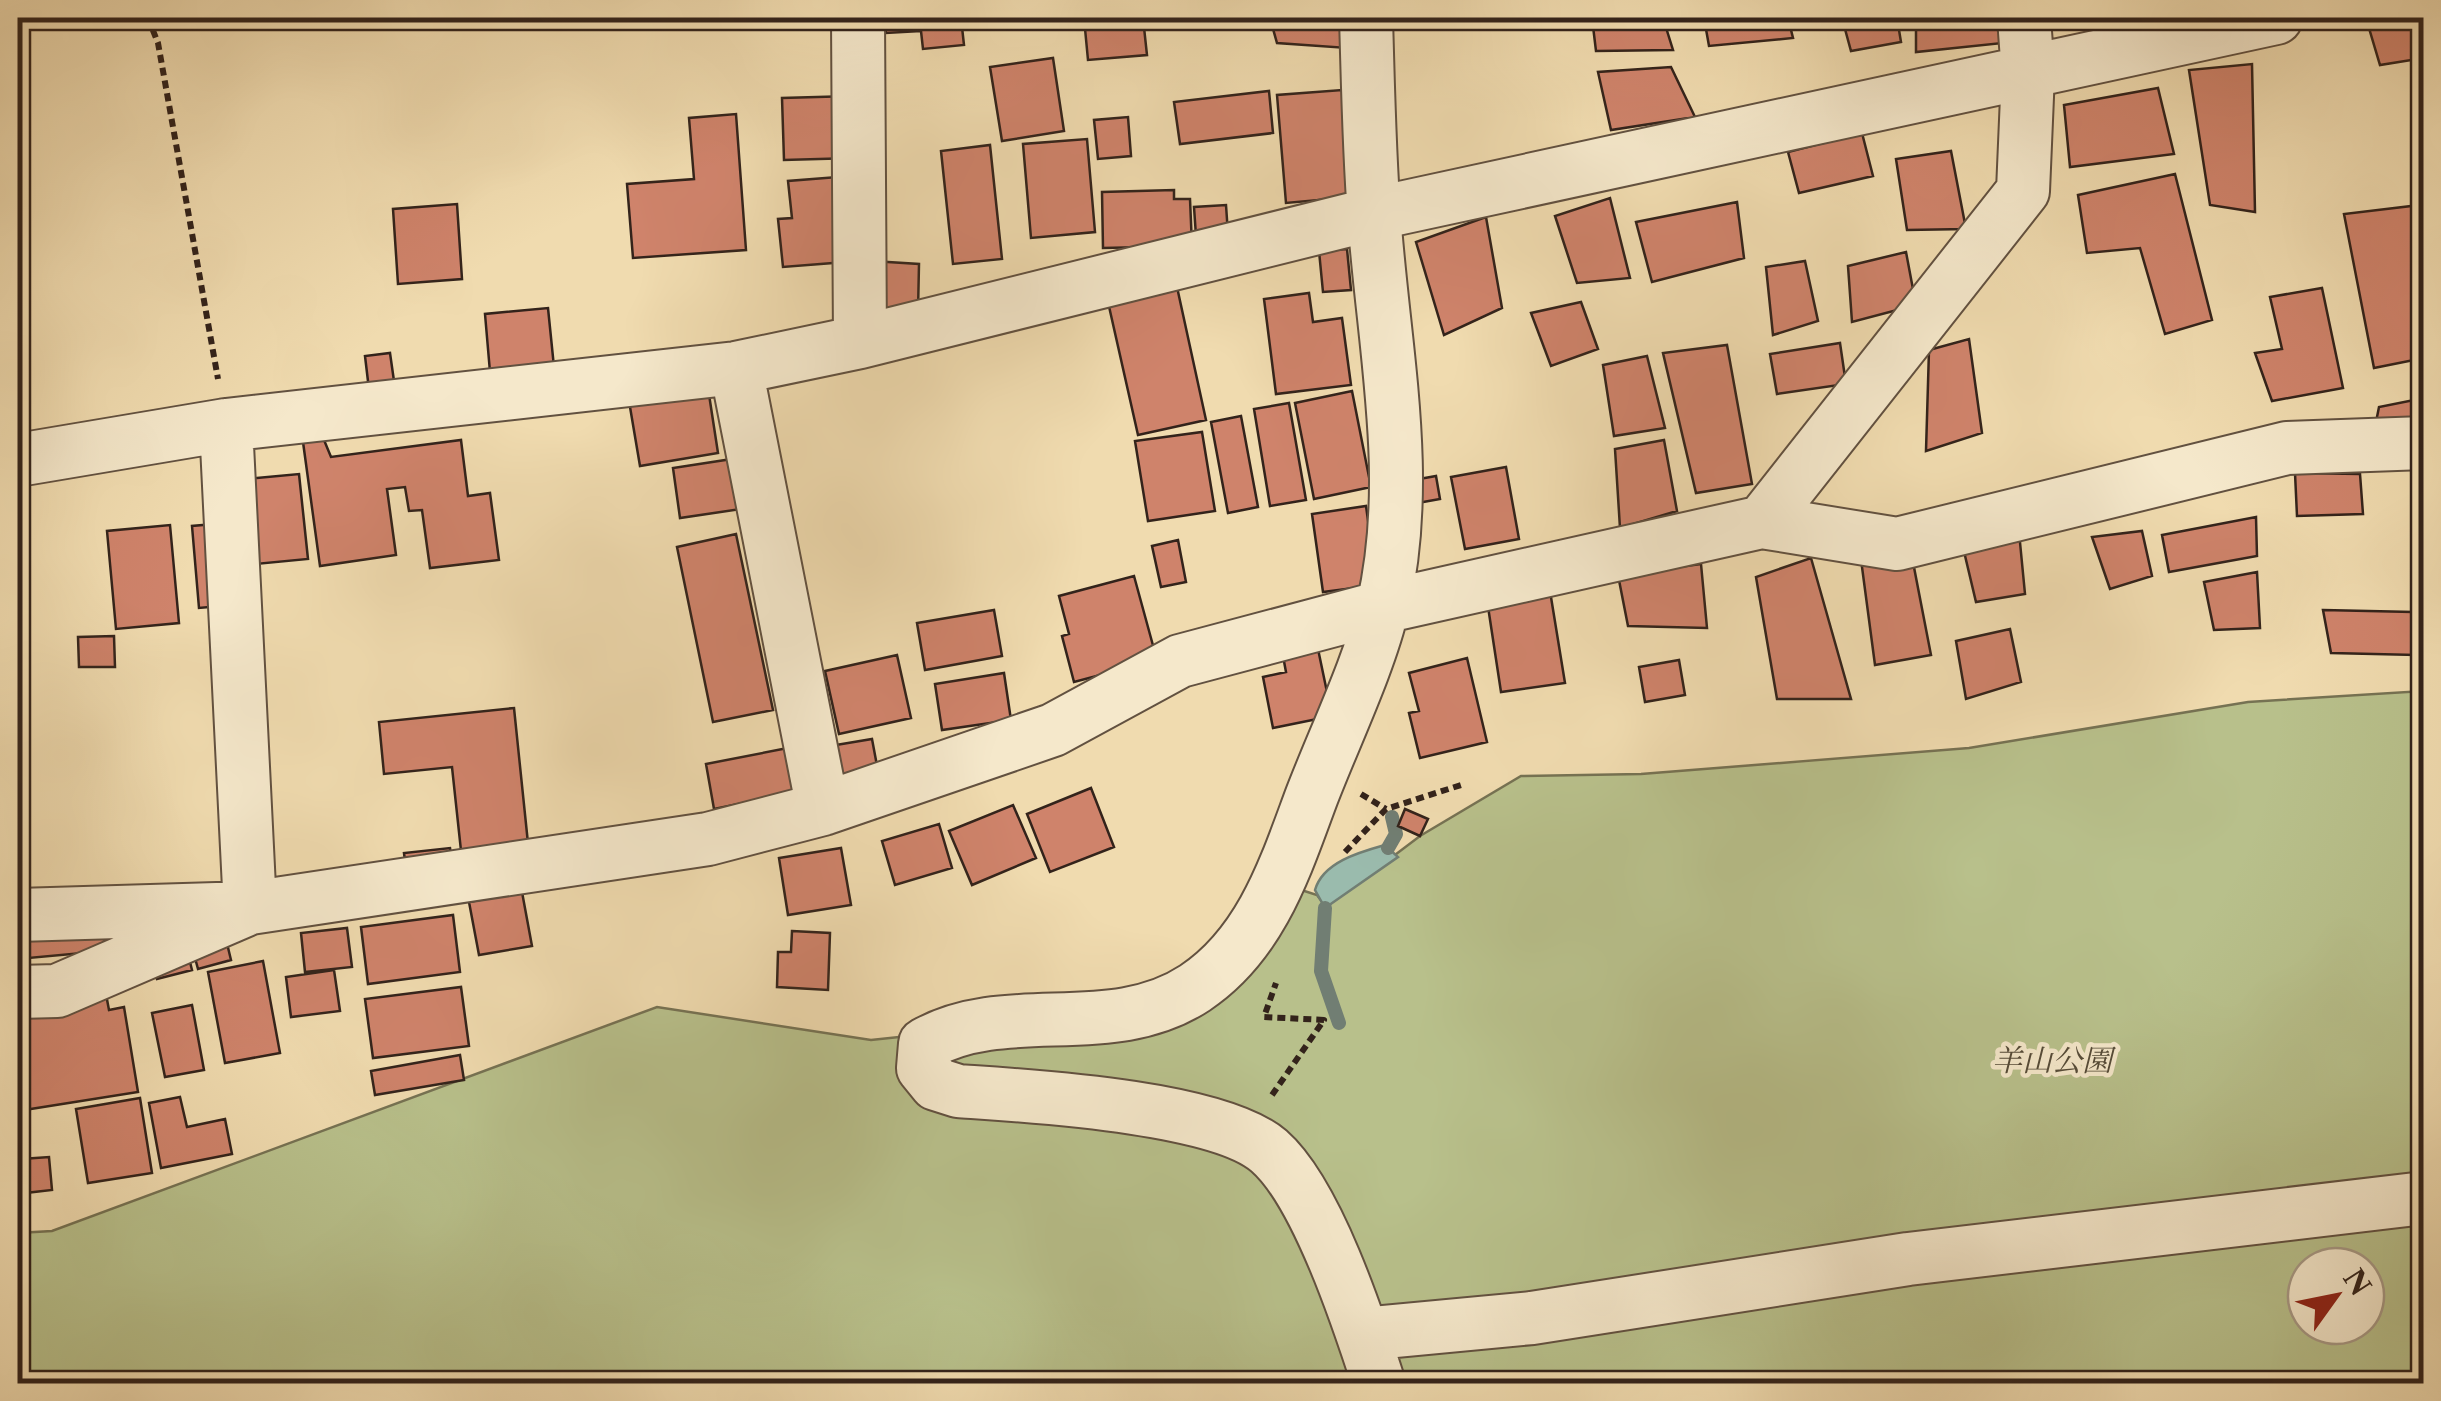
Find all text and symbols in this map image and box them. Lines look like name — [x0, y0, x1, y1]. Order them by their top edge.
park label: 羊山公園 — [1992, 1042, 2117, 1079]
north arrow — [2286, 1246, 2386, 1346]
text: N — [2336, 1263, 2378, 1302]

